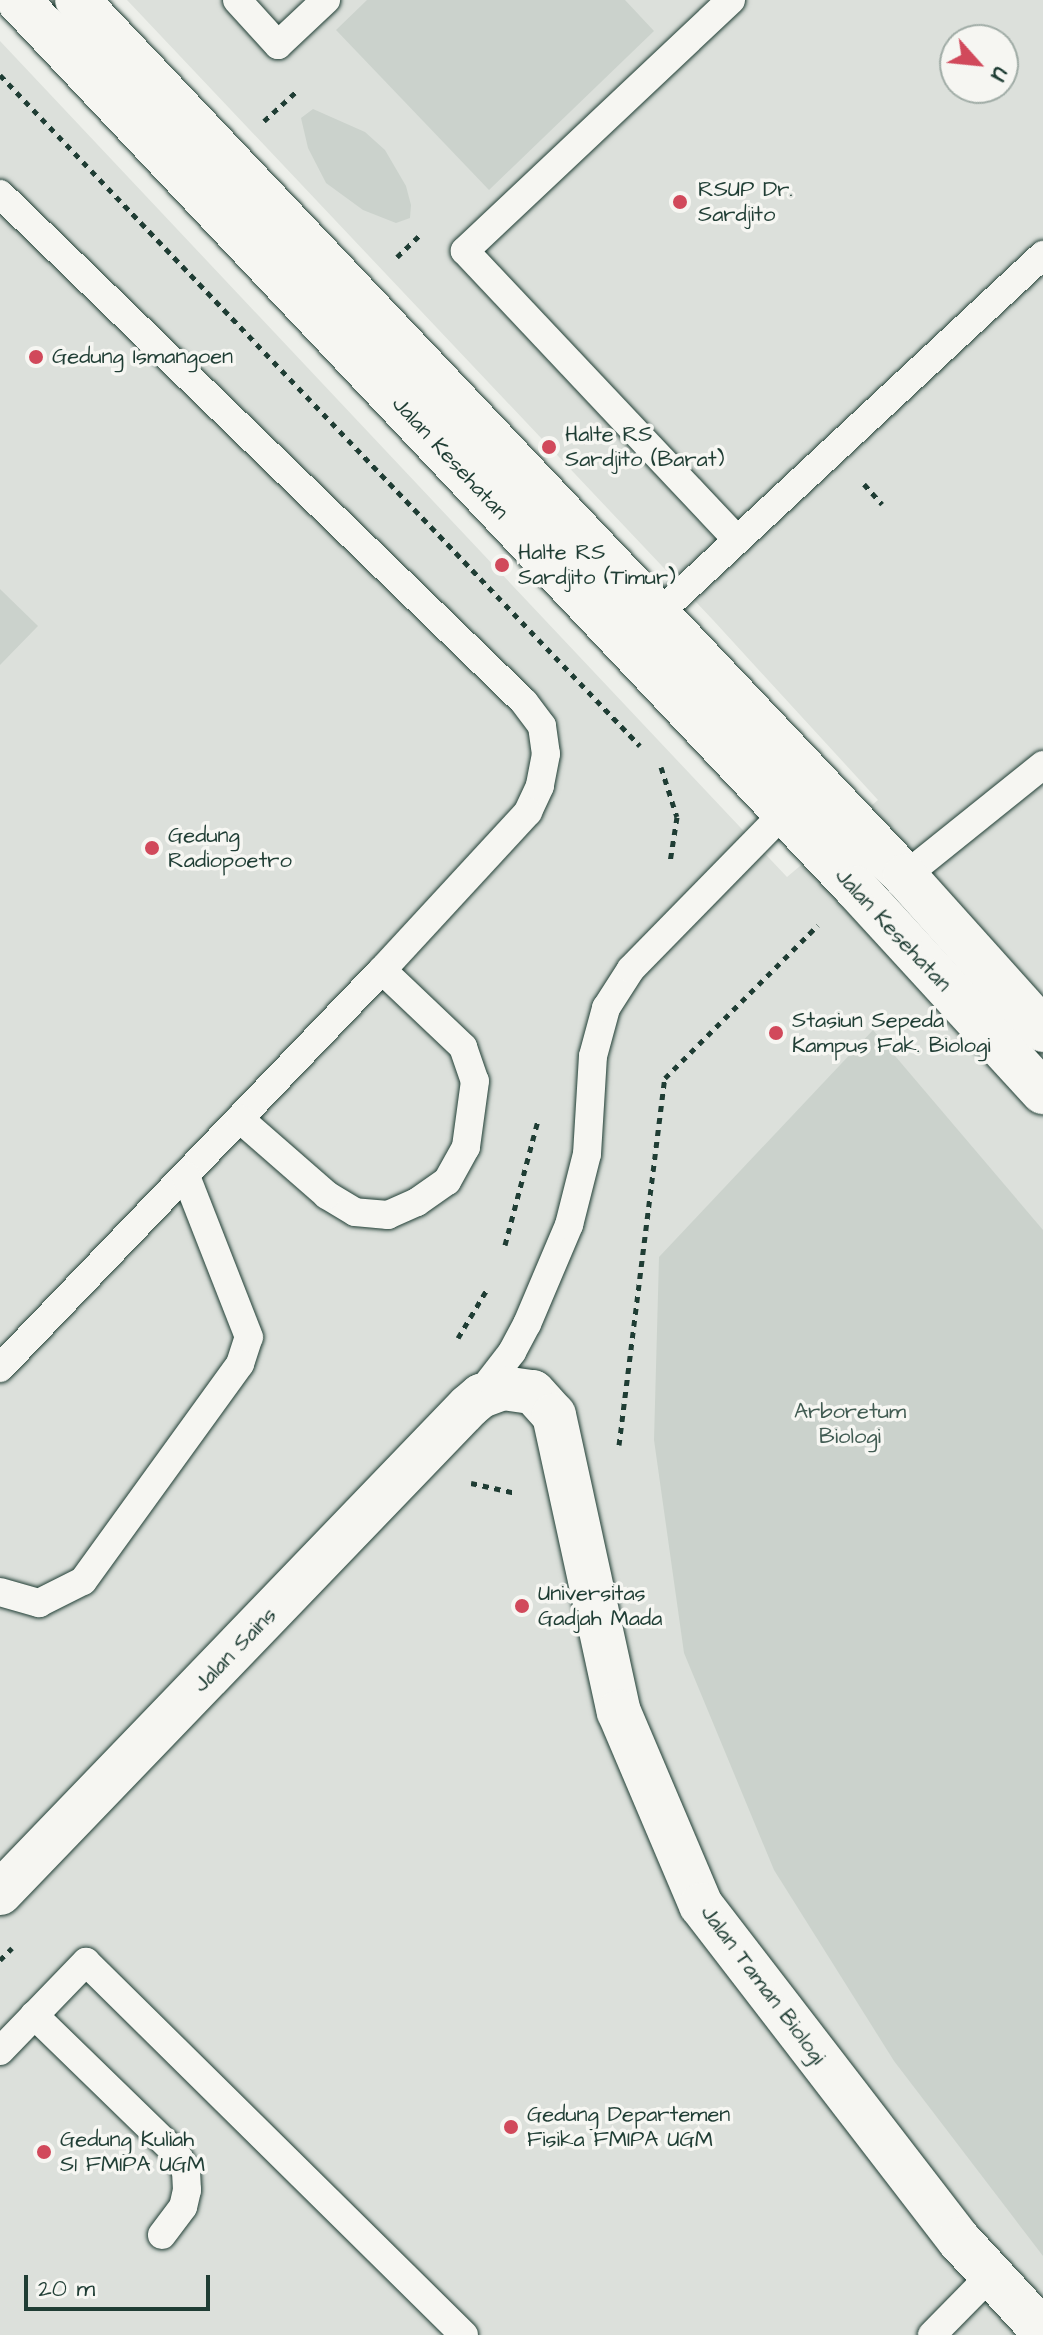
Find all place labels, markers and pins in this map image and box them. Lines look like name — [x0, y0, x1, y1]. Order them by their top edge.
place label: RSUP Dr. Sardjito — [698, 176, 793, 228]
marker: RSUP Dr. Sardjito — [669, 191, 691, 213]
place label: Gedung Ismangoen — [52, 344, 233, 370]
marker: Gedung Ismangoen — [27, 348, 45, 366]
place label: Halte RS Sardjito (Barat) — [565, 421, 724, 472]
marker: Halte RS Sardjito (Barat) — [540, 438, 558, 456]
place label: Halte RS Sardjito (Timur) — [518, 539, 676, 590]
marker: Halte RS Sardjito (Timur) — [493, 556, 511, 574]
place label: Gedung Radiopoetro — [168, 822, 292, 874]
marker: Gedung Radiopoetro — [143, 839, 161, 857]
place label: Stasiun Sepeda Kampus Fak. Biologi — [792, 1007, 991, 1058]
marker: Stasiun Sepeda Kampus Fak. Biologi — [767, 1024, 785, 1042]
place label: Universitas Gadjah Mada — [538, 1580, 662, 1632]
marker: Universitas Gadjah Mada — [513, 1597, 531, 1615]
place label: Gedung Departemen Fisika FMIPA UGM — [527, 2101, 730, 2152]
marker: Gedung Departemen Fisika FMIPA UGM — [502, 2118, 520, 2136]
place label: Gedung Kuliah S1 FMIPA UGM — [60, 2126, 205, 2178]
marker: Gedung Kuliah S1 FMIPA UGM — [35, 2143, 53, 2161]

